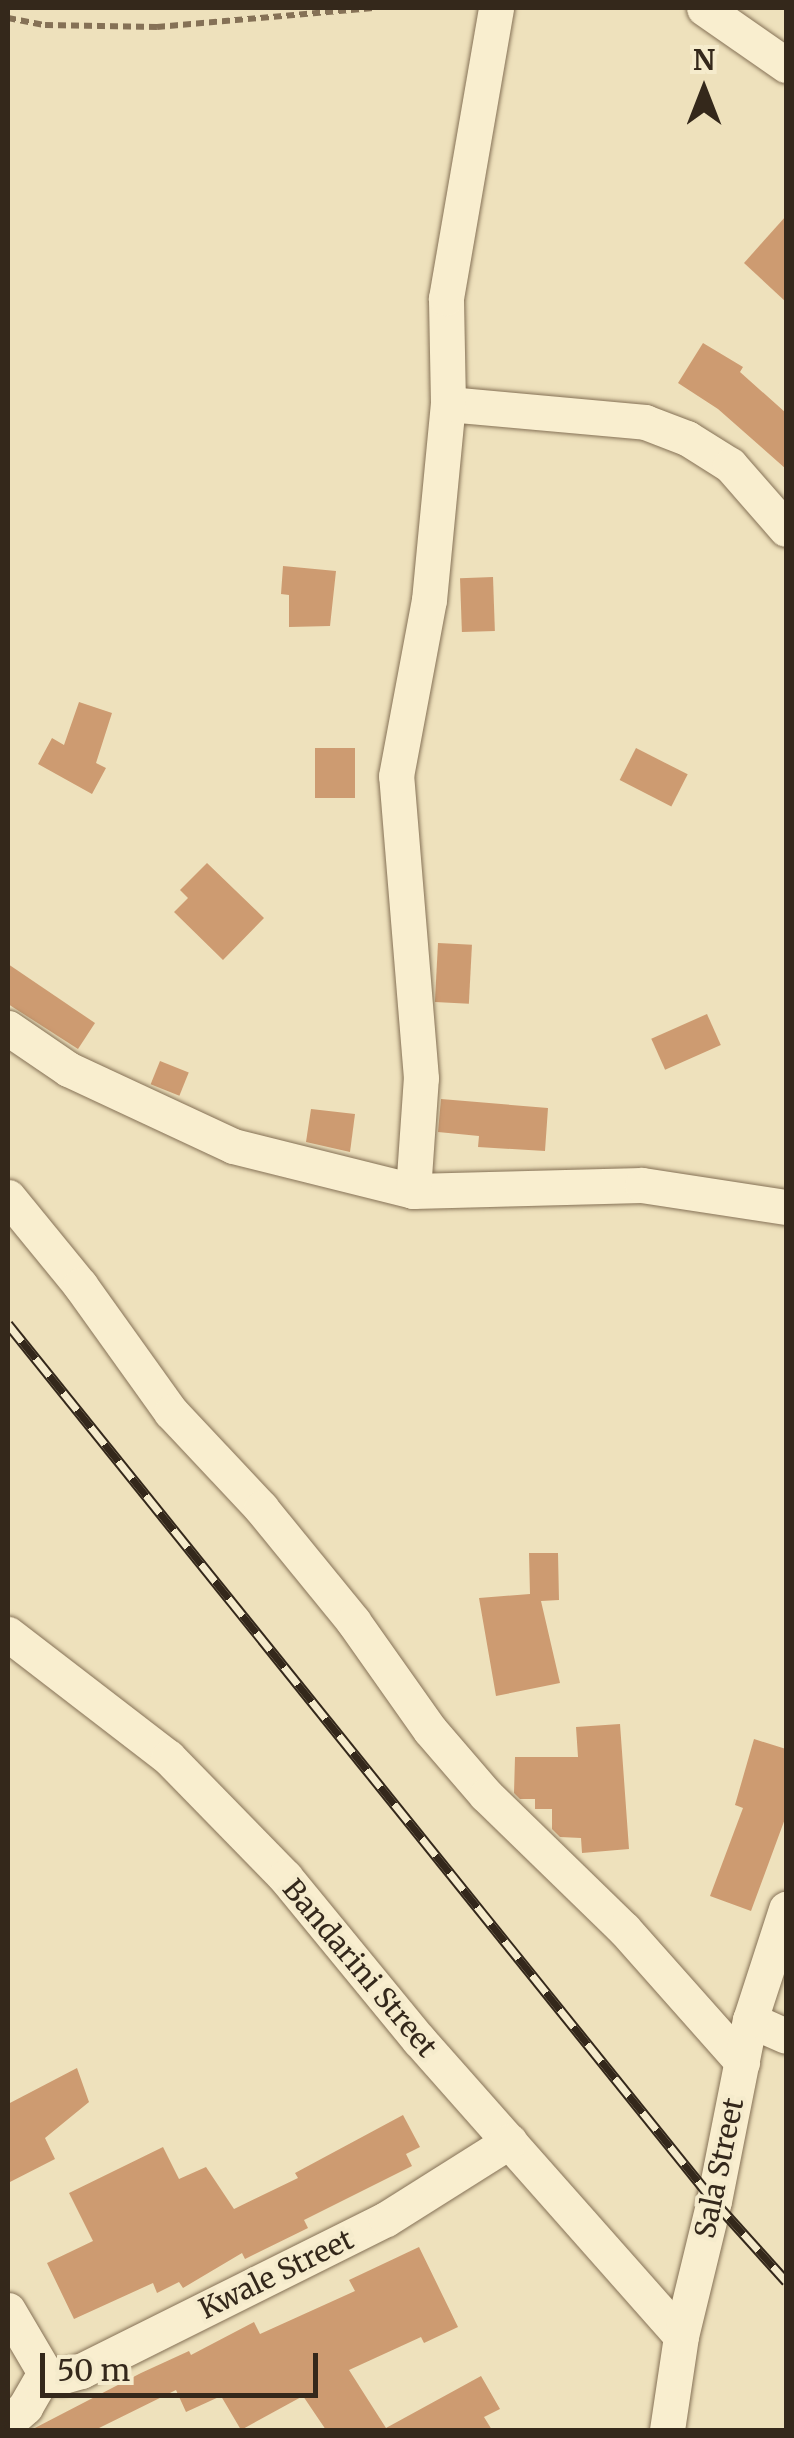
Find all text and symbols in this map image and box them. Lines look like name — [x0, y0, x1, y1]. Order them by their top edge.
north arrow — [654, 40, 754, 140]
text: N — [693, 42, 715, 78]
street label: Bandarini Street — [276, 1872, 444, 2064]
street label: Sala Street — [688, 2095, 750, 2241]
street label: Kwale Street — [193, 2222, 359, 2326]
scale bar — [45, 2333, 322, 2395]
text: 50 m — [57, 2351, 130, 2389]

